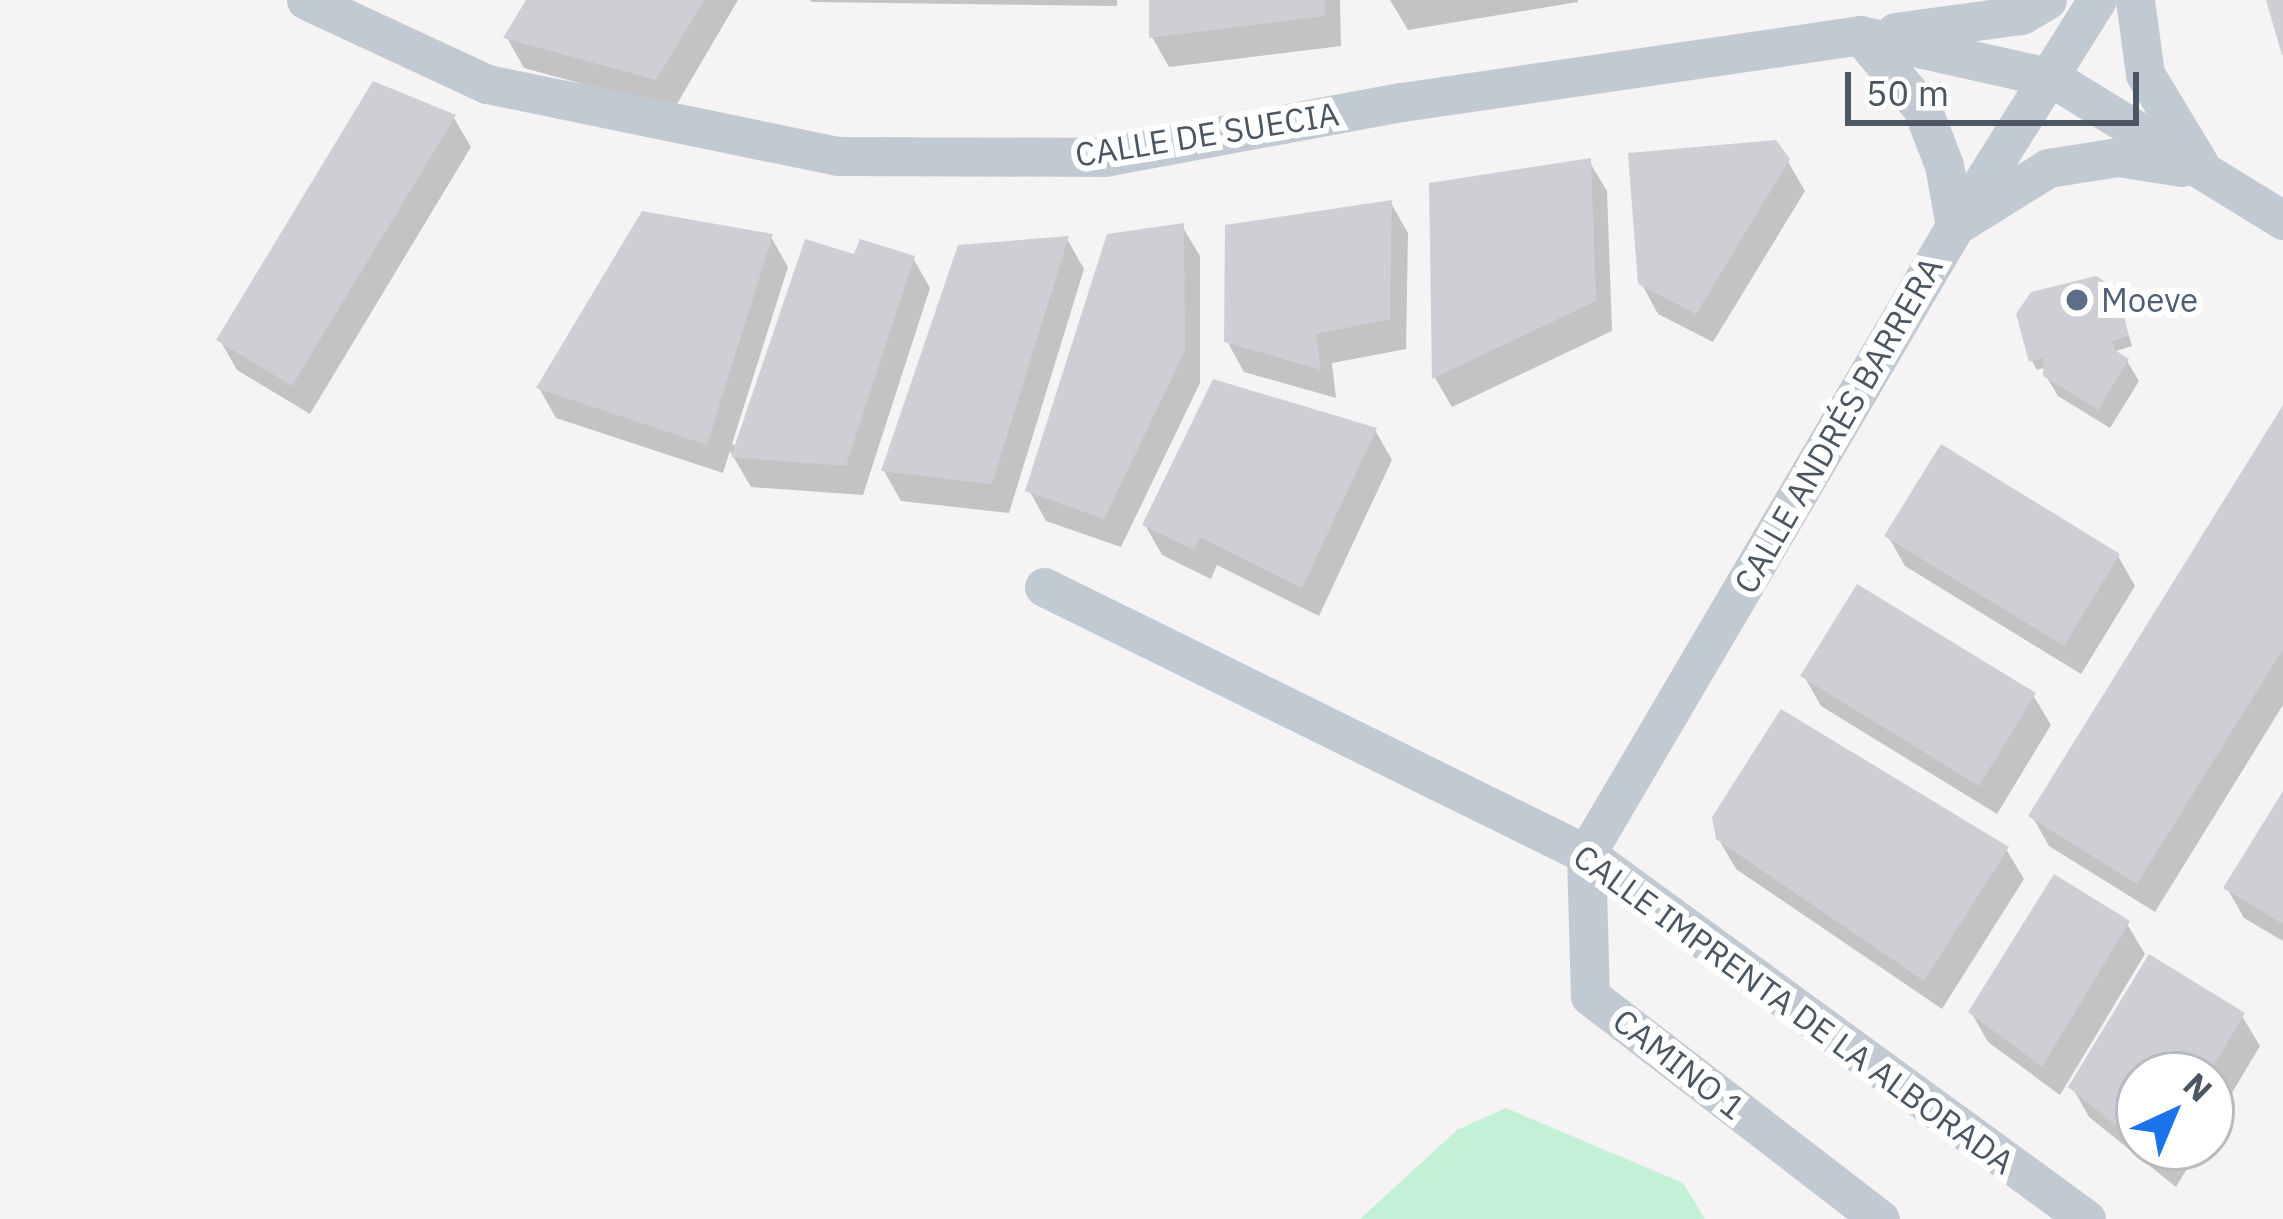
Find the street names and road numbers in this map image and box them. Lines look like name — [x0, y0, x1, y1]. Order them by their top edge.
street label: CALLE DE SUECIA — [1072, 94, 1342, 174]
street label: CALLE ANDRÉS BARRERA — [1725, 250, 1951, 600]
street label: CALLE IMPRENTA DE LA ALBORADA — [1566, 836, 2022, 1182]
street label: CAMINO 1 — [1605, 1000, 1753, 1128]

